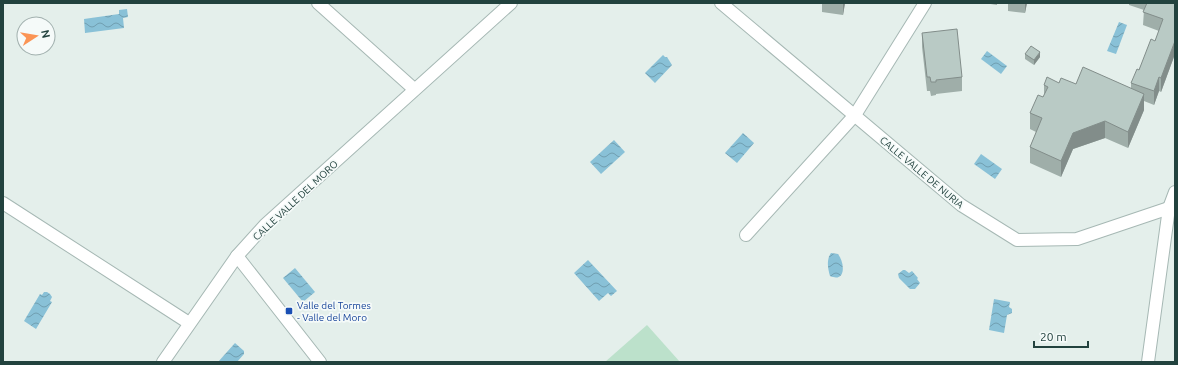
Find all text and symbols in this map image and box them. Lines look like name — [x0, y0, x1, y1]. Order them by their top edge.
north arrow — [16, 16, 56, 56]
text: N — [39, 29, 53, 39]
street label: CALLE VALLE DE NURIA — [878, 134, 966, 211]
street label: CALLE VALLE DEL MORO — [251, 158, 340, 243]
place label: Valle del Tormes - Valle del Moro — [297, 300, 371, 323]
marker: Valle del Tormes - Valle del Moro — [284, 306, 294, 316]
scale bar — [1034, 323, 1088, 349]
text: 20 m — [1040, 330, 1067, 343]

